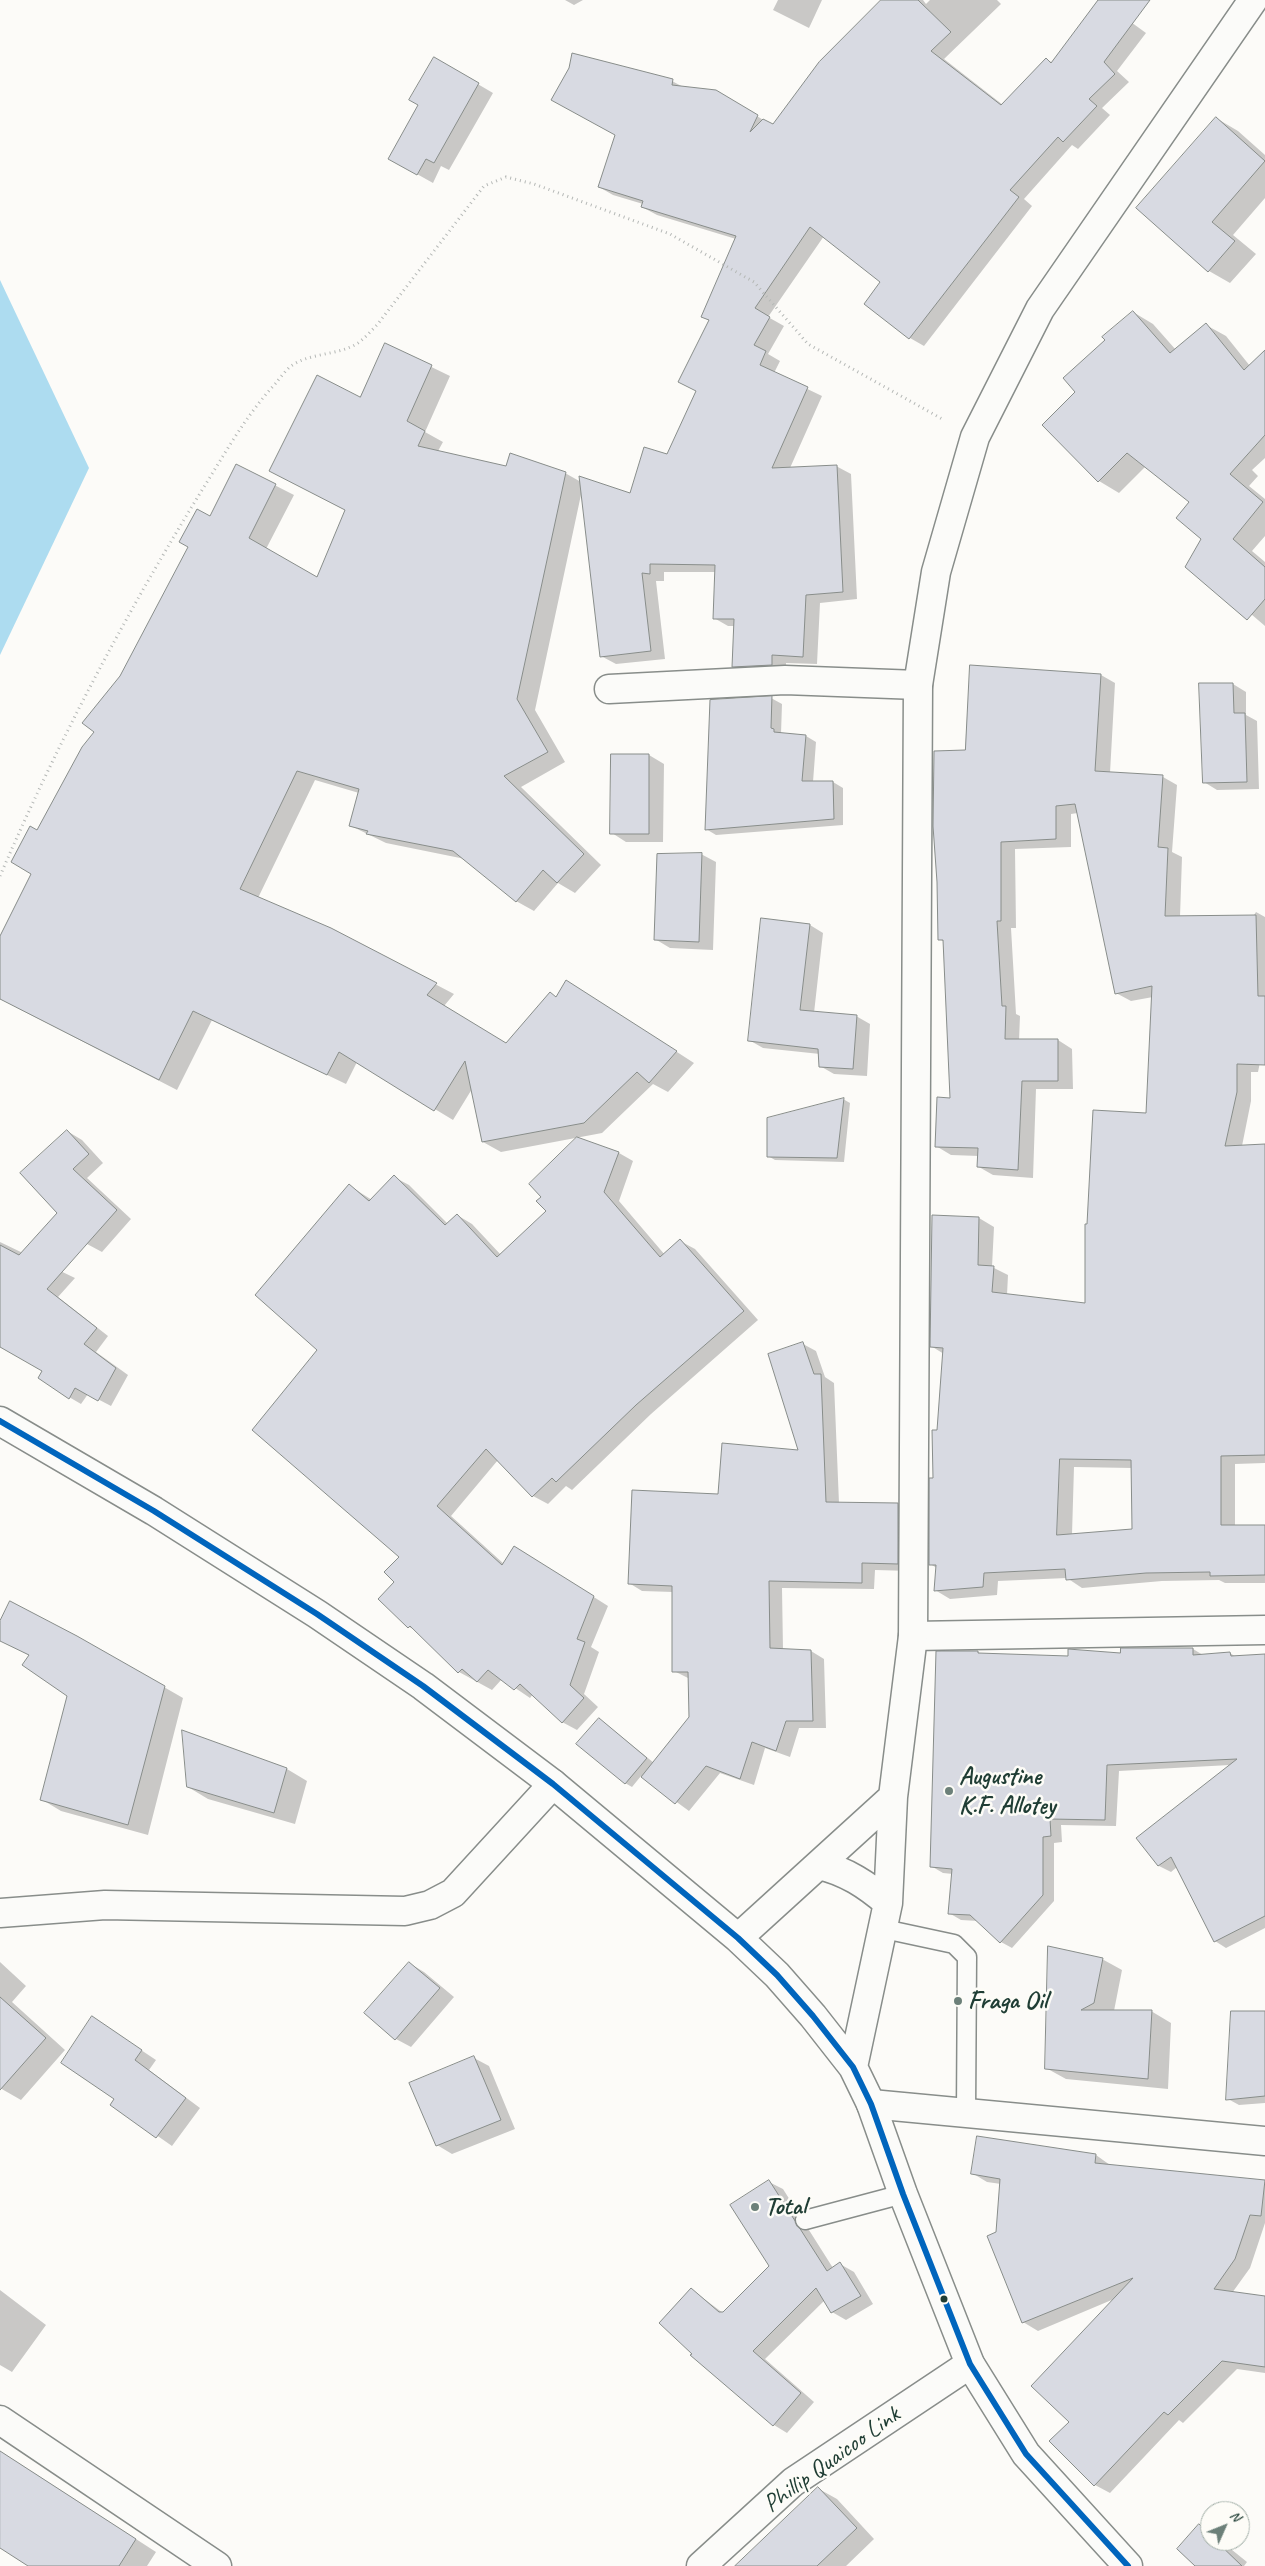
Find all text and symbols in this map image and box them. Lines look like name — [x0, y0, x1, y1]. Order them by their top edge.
place label: Augustine K.F. Allotey — [959, 1762, 1055, 1821]
marker: Augustine K.F. Allotey — [943, 1785, 955, 1797]
place label: Fraga Oil — [968, 1986, 1047, 2016]
marker: Fraga Oil — [952, 1995, 964, 2007]
place label: Total — [765, 2192, 806, 2222]
marker: Total — [749, 2201, 761, 2213]
unlabelled marker — [939, 2294, 949, 2304]
street label: Phillip Quaicoo Link — [758, 2400, 906, 2520]
north arrow — [1200, 2501, 1250, 2551]
text: N — [1226, 2507, 1245, 2525]

